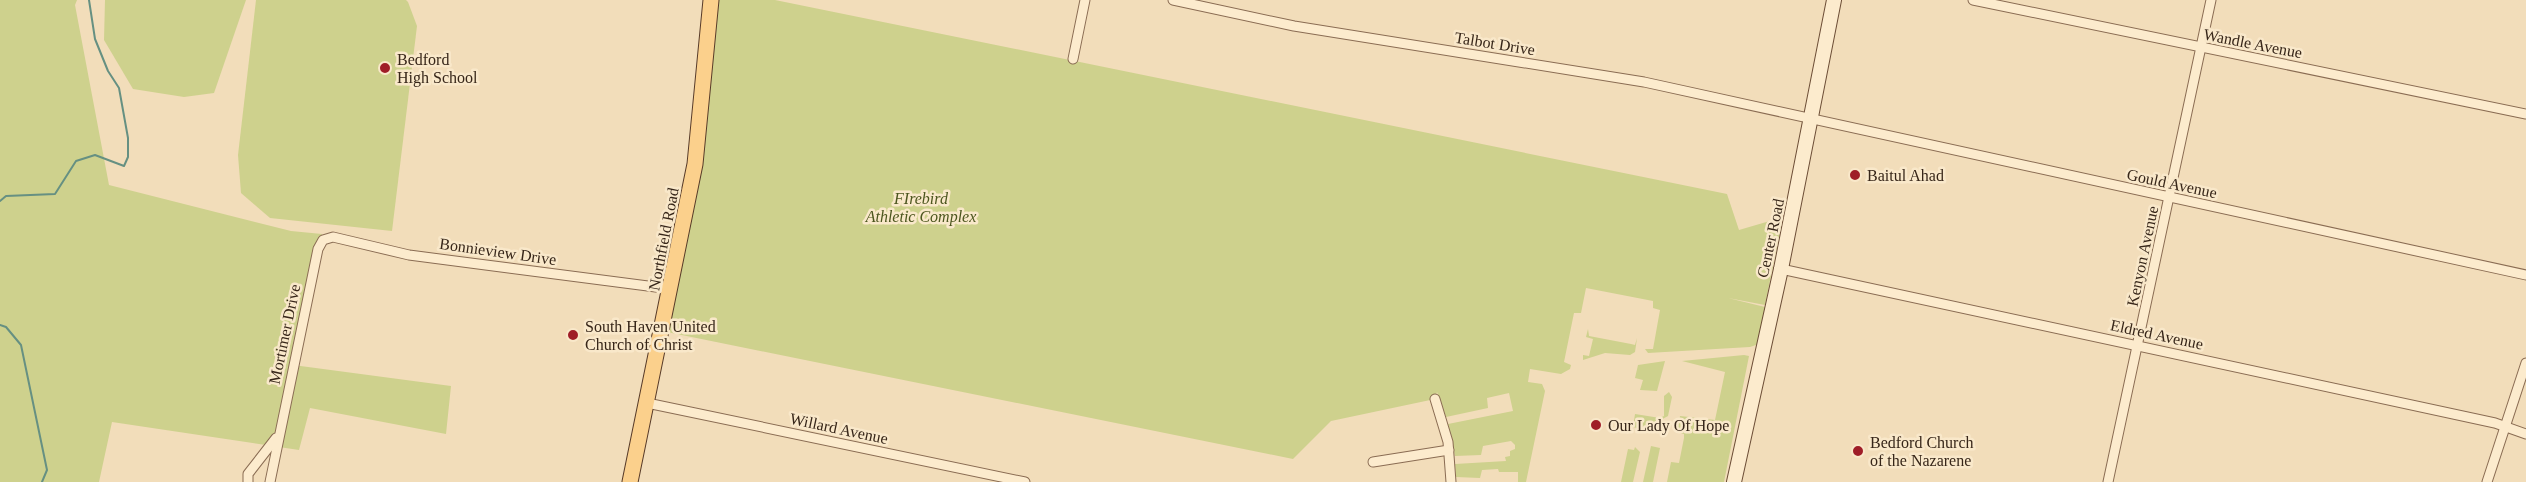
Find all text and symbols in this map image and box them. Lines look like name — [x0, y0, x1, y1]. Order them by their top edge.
street label: Wandle Avenue — [2202, 26, 2304, 61]
street label: Talbot Drive — [1454, 29, 1536, 58]
place label: Bedford High School — [397, 51, 478, 87]
marker: Bedford High School — [378, 61, 392, 75]
street label: Gould Avenue — [2125, 166, 2219, 201]
place label: Baitul Ahad — [1867, 167, 1944, 184]
marker: Baitul Ahad — [1848, 168, 1862, 182]
street label: Northfield Road — [645, 186, 682, 292]
park label: FIrebird Athletic Complex — [865, 190, 976, 226]
street label: Center Road — [1754, 197, 1787, 279]
street label: Kenyon Avenue — [2124, 204, 2162, 308]
street label: Bonnieview Drive — [438, 235, 557, 268]
street label: Mortimer Drive — [266, 283, 303, 386]
street label: Eldred Avenue — [2109, 316, 2205, 353]
place label: South Haven United Church of Christ — [585, 318, 716, 353]
marker: South Haven United Church of Christ — [566, 328, 580, 342]
street label: Willard Avenue — [788, 410, 890, 447]
place label: Our Lady Of Hope — [1608, 417, 1729, 435]
marker: Our Lady Of Hope — [1589, 418, 1603, 432]
place label: Bedford Church of the Nazarene — [1870, 434, 1974, 469]
marker: Bedford Church of the Nazarene — [1851, 444, 1865, 458]

